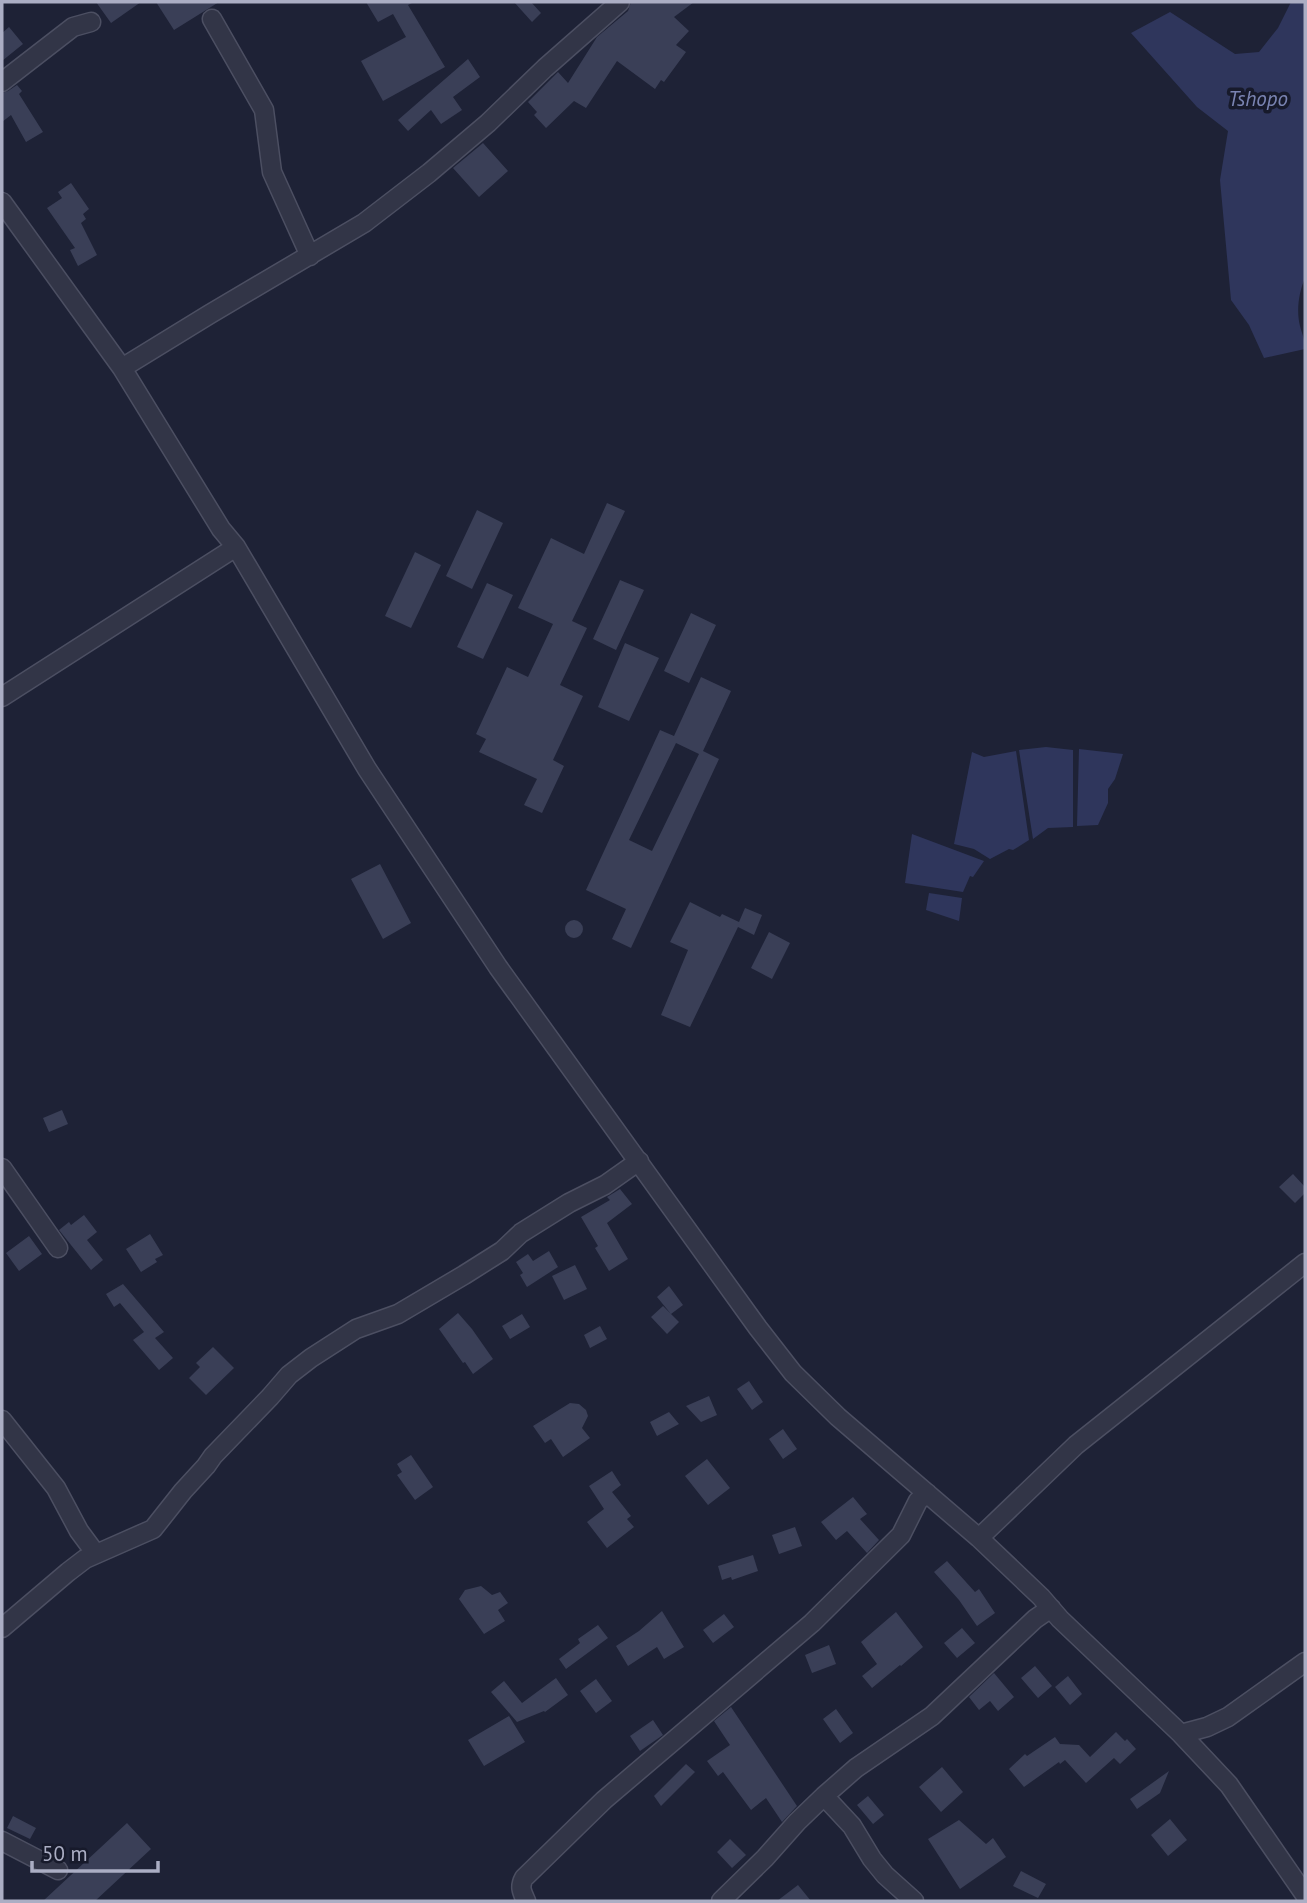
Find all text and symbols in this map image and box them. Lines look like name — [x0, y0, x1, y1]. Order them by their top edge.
water label: Tshopo — [1228, 85, 1288, 112]
scale bar — [32, 1829, 158, 1873]
text: 50 m — [42, 1840, 88, 1867]

